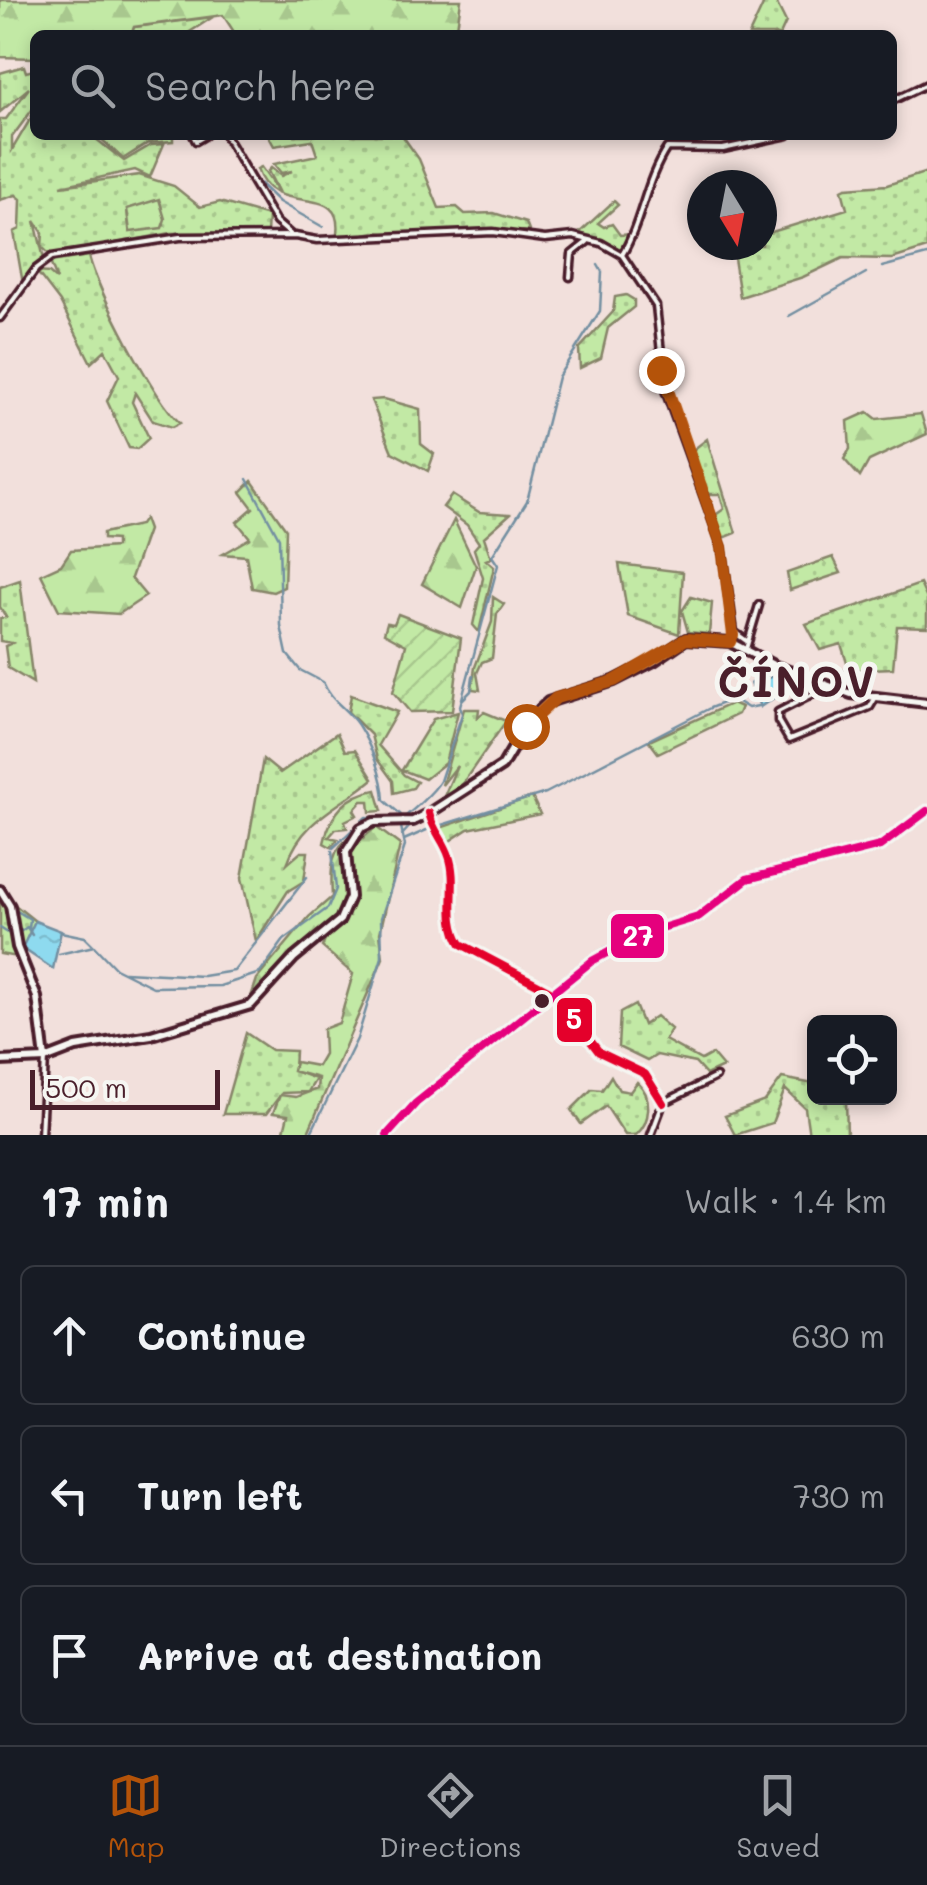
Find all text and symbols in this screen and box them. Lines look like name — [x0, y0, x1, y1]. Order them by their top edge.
search box — [30, 30, 897, 140]
icon: search — [65, 58, 120, 113]
text: Search here — [145, 60, 376, 110]
north arrow — [687, 170, 777, 260]
route end — [639, 348, 685, 394]
district label: ČÍNOV — [718, 653, 876, 708]
route start — [504, 704, 550, 750]
line badge: 27 — [609, 912, 666, 960]
text: 27 — [622, 917, 654, 953]
unlabelled marker — [532, 991, 552, 1011]
line badge: 5 — [555, 996, 594, 1044]
text: 5 — [566, 1000, 582, 1036]
map controls — [807, 1015, 897, 1105]
button: locate — [807, 1015, 897, 1105]
scale bar — [30, 1065, 220, 1110]
text: 500 m — [45, 1069, 127, 1105]
text: 17 min — [40, 1173, 169, 1228]
text: Walk · 1.4 km — [684, 1179, 887, 1221]
icon: ahead — [42, 1308, 97, 1363]
text: Continue — [137, 1310, 306, 1360]
text: 630 m — [791, 1314, 885, 1356]
icon: left — [42, 1468, 97, 1523]
text: Turn left — [137, 1470, 303, 1520]
text: 730 m — [793, 1474, 885, 1516]
icon: arrive — [42, 1628, 97, 1683]
text: Arrive at destination — [137, 1630, 542, 1680]
tab: Map — [107, 1768, 164, 1864]
tab: Directions — [379, 1768, 522, 1864]
tab: Saved — [736, 1768, 820, 1864]

